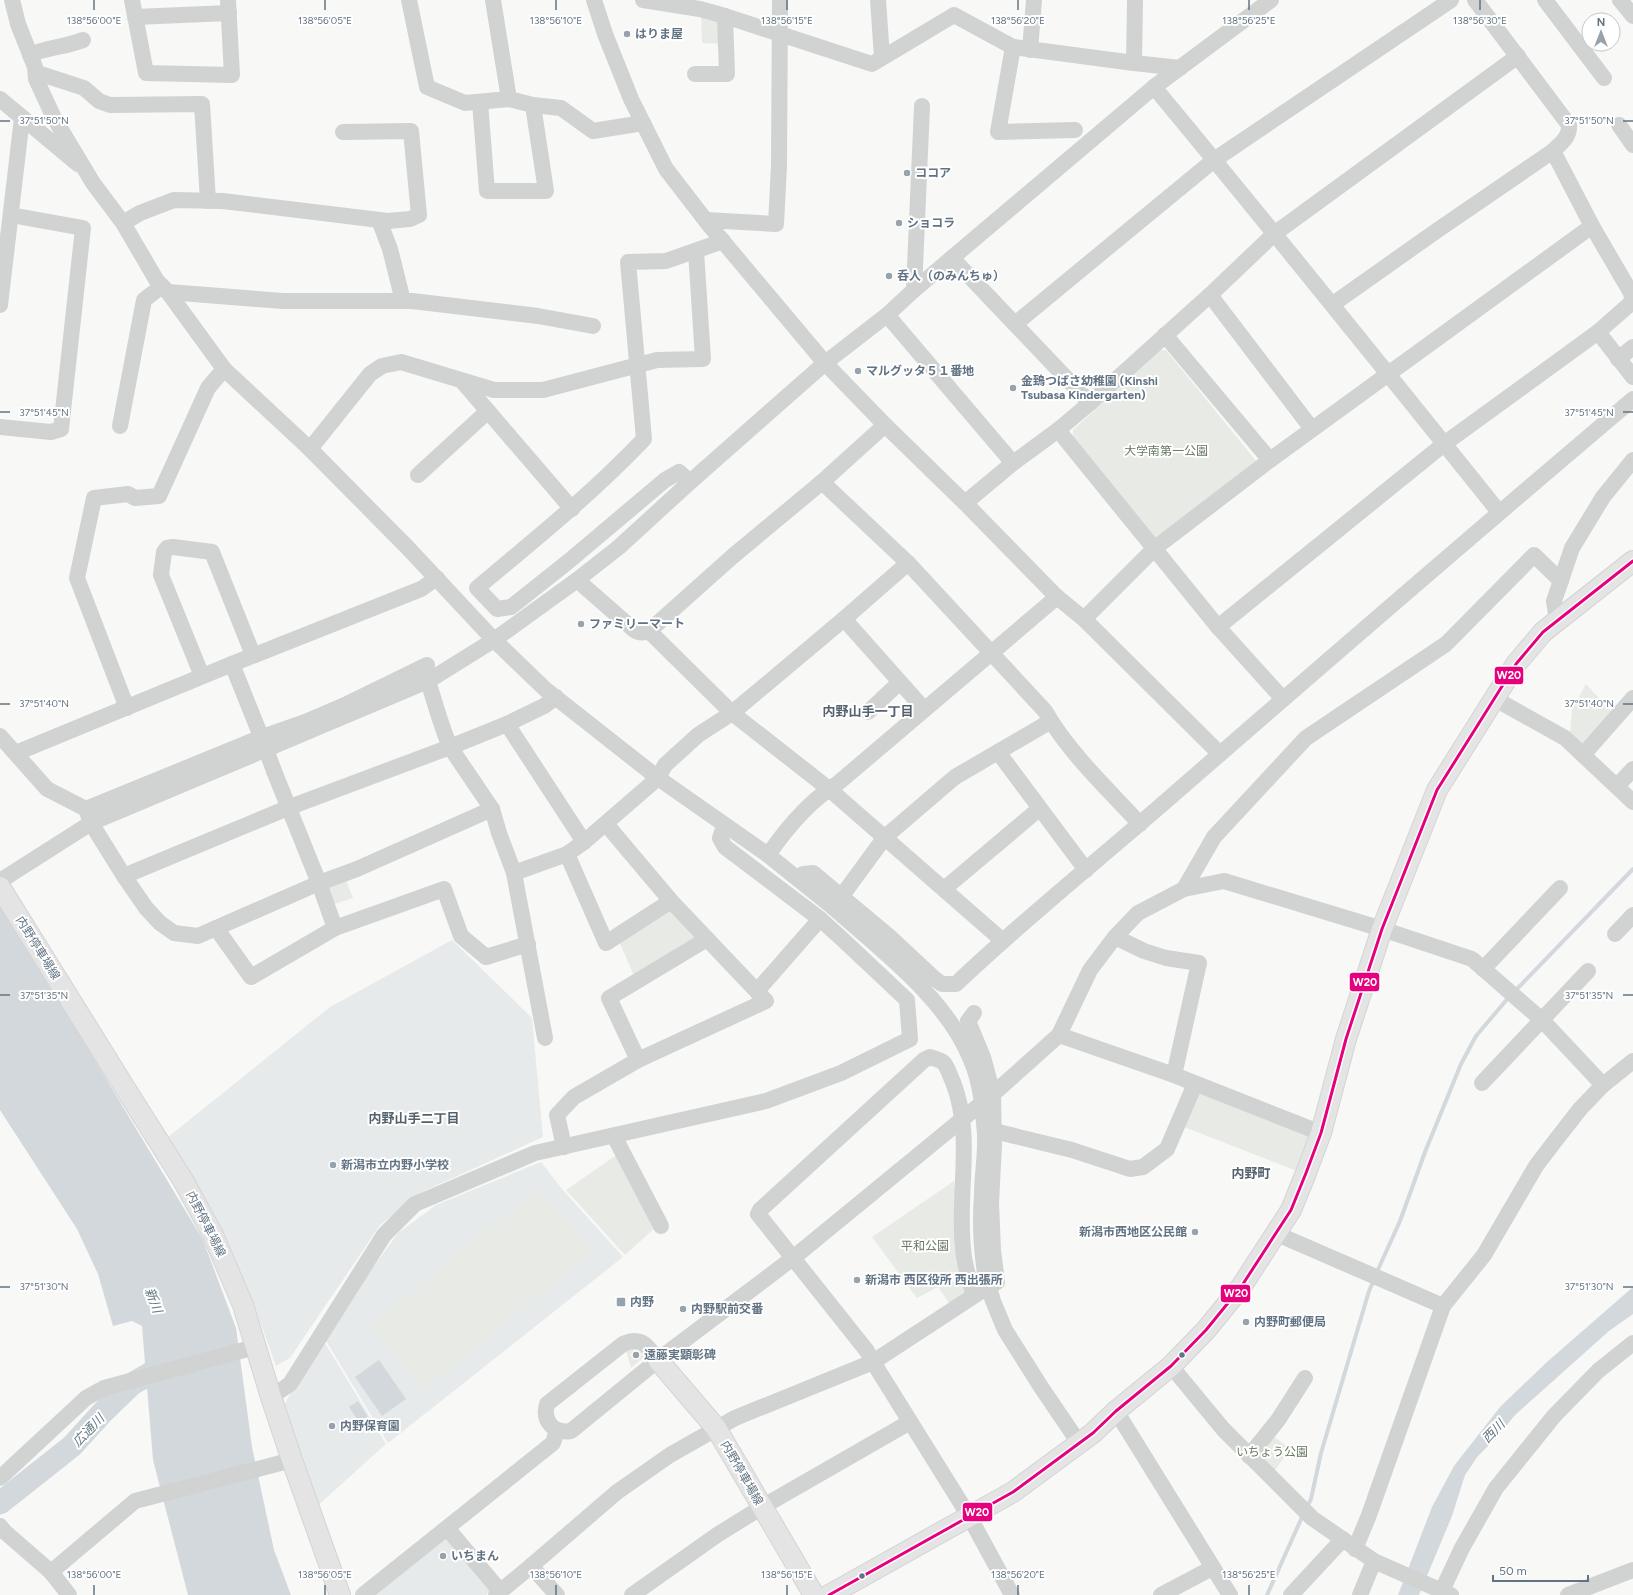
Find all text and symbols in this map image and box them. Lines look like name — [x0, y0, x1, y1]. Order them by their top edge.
north arrow — [1581, 12, 1621, 52]
text: 138°56'00"E — [67, 14, 121, 27]
text: 138°56'05"E — [298, 14, 352, 27]
text: 138°56'10"E — [530, 14, 582, 27]
text: 138°56'15"E — [761, 14, 813, 27]
text: 138°56'20"E — [991, 14, 1045, 27]
text: 138°56'25"E — [1222, 14, 1276, 27]
text: 138°56'30"E — [1453, 14, 1507, 27]
text: N — [1597, 16, 1605, 29]
place label: はりま屋 — [635, 27, 683, 41]
marker: はりま屋 — [622, 29, 632, 39]
text: 37°51'50"N — [19, 114, 69, 127]
text: 37°51'50"N — [1564, 114, 1614, 127]
place label: ココア — [915, 166, 951, 180]
marker: ココア — [902, 168, 912, 178]
place label: ショコラ — [907, 216, 955, 230]
marker: ショコラ — [894, 218, 904, 228]
place label: 呑人（のみんちゅ） — [897, 269, 1005, 283]
marker: 呑人（のみんちゅ） — [884, 271, 894, 281]
place label: マルグッタ５１番地 — [866, 364, 974, 378]
marker: マルグッタ５１番地 — [853, 366, 863, 376]
place label: 金鵄つばさ幼稚園 (Kinshi Tsubasa Kindergarten) — [1021, 374, 1158, 402]
marker: 金鵄つばさ幼稚園 (Kinshi Tsubasa Kindergarten) — [1008, 383, 1018, 393]
text: 37°51'45"N — [19, 406, 69, 419]
text: 37°51'45"N — [1564, 406, 1614, 419]
park label: 大学南第一公園 — [1124, 444, 1208, 458]
place label: ファミリーマート — [589, 617, 685, 631]
marker: ファミリーマート — [576, 619, 586, 629]
line badge: W20 — [1494, 666, 1524, 685]
text: W20 — [1497, 669, 1521, 682]
text: 37°51'40"N — [19, 697, 69, 710]
text: 37°51'40"N — [1564, 697, 1614, 710]
district label: 内野山手一丁目 — [822, 704, 914, 719]
street label: 内野停車場線 — [13, 914, 63, 982]
line badge: W20 — [1349, 972, 1380, 992]
text: W20 — [1353, 976, 1377, 989]
text: 37°51'35"N — [20, 989, 68, 1002]
text: 37°51'35"N — [1565, 989, 1613, 1002]
district label: 内野山手二丁目 — [368, 1111, 460, 1126]
place label: 新潟市立内野小学校 — [341, 1158, 449, 1172]
marker: 新潟市立内野小学校 — [328, 1160, 338, 1170]
district label: 内野町 — [1231, 1166, 1271, 1181]
street label: 内野停車場線 — [183, 1189, 229, 1259]
place label: 新潟市西地区公民館 — [1079, 1225, 1187, 1239]
marker: 新潟市西地区公民館 — [1190, 1227, 1200, 1237]
park label: 平和公園 — [901, 1239, 949, 1253]
place label: 新潟市 西区役所 西出張所 — [865, 1273, 1003, 1287]
marker: 新潟市 西区役所 西出張所 — [852, 1275, 862, 1285]
text: 37°51'30"N — [19, 1280, 69, 1293]
text: 37°51'30"N — [1564, 1280, 1614, 1293]
line badge: W20 — [1220, 1284, 1251, 1303]
water label: 新川 — [142, 1285, 166, 1317]
text: W20 — [1224, 1287, 1248, 1300]
place label: 内野 — [630, 1295, 654, 1309]
marker: 内野 — [615, 1296, 627, 1308]
place label: 内野駅前交番 — [691, 1302, 764, 1316]
marker: 内野駅前交番 — [678, 1304, 688, 1314]
place label: 内野町郵便局 — [1254, 1315, 1326, 1329]
marker: 内野町郵便局 — [1241, 1317, 1251, 1327]
place label: 遠藤実顕彰碑 — [644, 1348, 716, 1362]
marker: 遠藤実顕彰碑 — [631, 1350, 641, 1360]
unlabelled marker — [1177, 1350, 1187, 1360]
water label: 広通川 — [69, 1410, 109, 1450]
water label: 西川 — [1479, 1415, 1509, 1446]
place label: 内野保育園 — [340, 1419, 400, 1433]
marker: 内野保育園 — [327, 1421, 337, 1431]
street label: 内野停車場線 — [718, 1438, 766, 1508]
park label: いちょう公園 — [1236, 1445, 1308, 1459]
line badge: W20 — [962, 1502, 993, 1522]
text: W20 — [965, 1506, 989, 1519]
place label: いちまん — [451, 1549, 499, 1563]
marker: いちまん — [438, 1551, 448, 1561]
scale bar — [1493, 1557, 1588, 1583]
text: 50 m — [1499, 1564, 1527, 1578]
text: 138°56'00"E — [67, 1568, 121, 1581]
text: 138°56'05"E — [298, 1568, 352, 1581]
text: 138°56'10"E — [530, 1568, 582, 1581]
text: 138°56'15"E — [761, 1568, 813, 1581]
text: 138°56'20"E — [991, 1568, 1045, 1581]
text: 138°56'25"E — [1222, 1568, 1276, 1581]
unlabelled marker — [857, 1571, 867, 1581]

